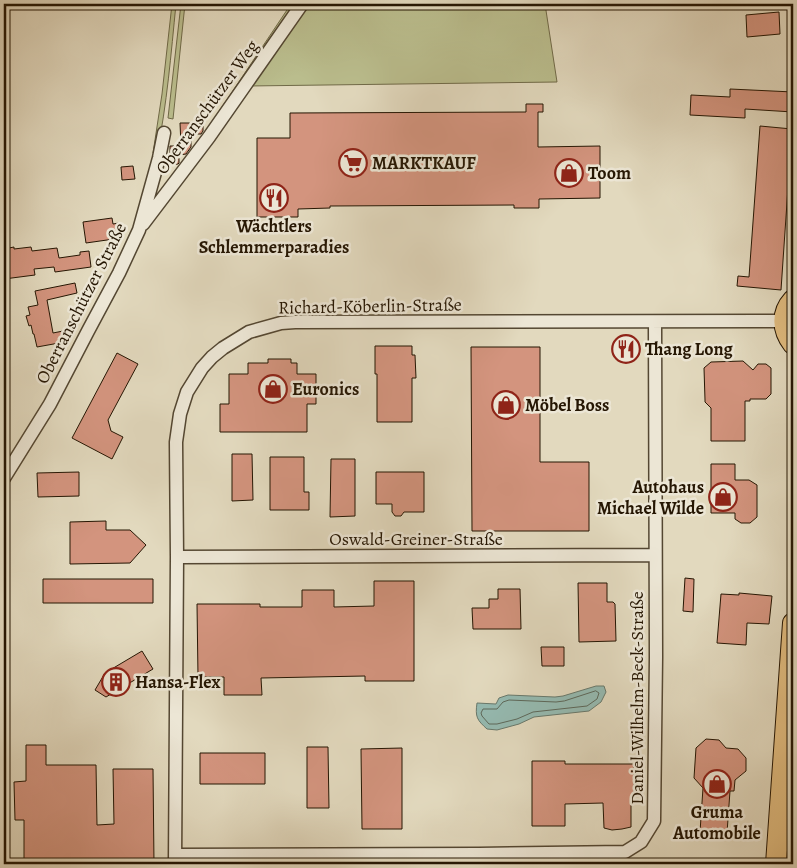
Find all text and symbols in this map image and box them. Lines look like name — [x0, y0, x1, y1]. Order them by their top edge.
street label: Oberranschützer Weg — [150, 35, 264, 179]
supermarket icon: MARKTKAUF — [338, 148, 368, 178]
place label: MARKTKAUF — [372, 151, 476, 175]
shop icon: Toom — [554, 158, 584, 188]
place label: Toom — [588, 161, 631, 185]
restaurant icon: Wächtlers Schlemmerparadies — [259, 183, 289, 213]
place label: Wächtlers Schlemmerparadies — [199, 214, 349, 259]
street label: Oberranschützer Straße — [30, 218, 132, 388]
street label: Richard-Köberlin-Straße — [278, 292, 462, 320]
restaurant icon: Thang Long — [611, 334, 641, 364]
place label: Thang Long — [645, 337, 734, 361]
shop icon: Euronics — [258, 374, 288, 404]
place label: Euronics — [292, 377, 359, 401]
shop icon: Möbel Boss — [491, 390, 521, 420]
place label: Möbel Boss — [525, 393, 609, 417]
place label: Autohaus Michael Wilde — [597, 475, 704, 520]
shop icon: Autohaus Michael Wilde — [708, 482, 738, 512]
street label: Oswald-Greiner-Straße — [329, 527, 503, 551]
street label: Daniel-Wilhelm-Beck-Straße — [625, 591, 649, 805]
building icon: Hansa-Flex — [101, 667, 131, 697]
place label: Hansa-Flex — [135, 670, 220, 694]
shop icon: Gruma Automobile — [702, 769, 732, 799]
place label: Gruma Automobile — [672, 800, 761, 845]

